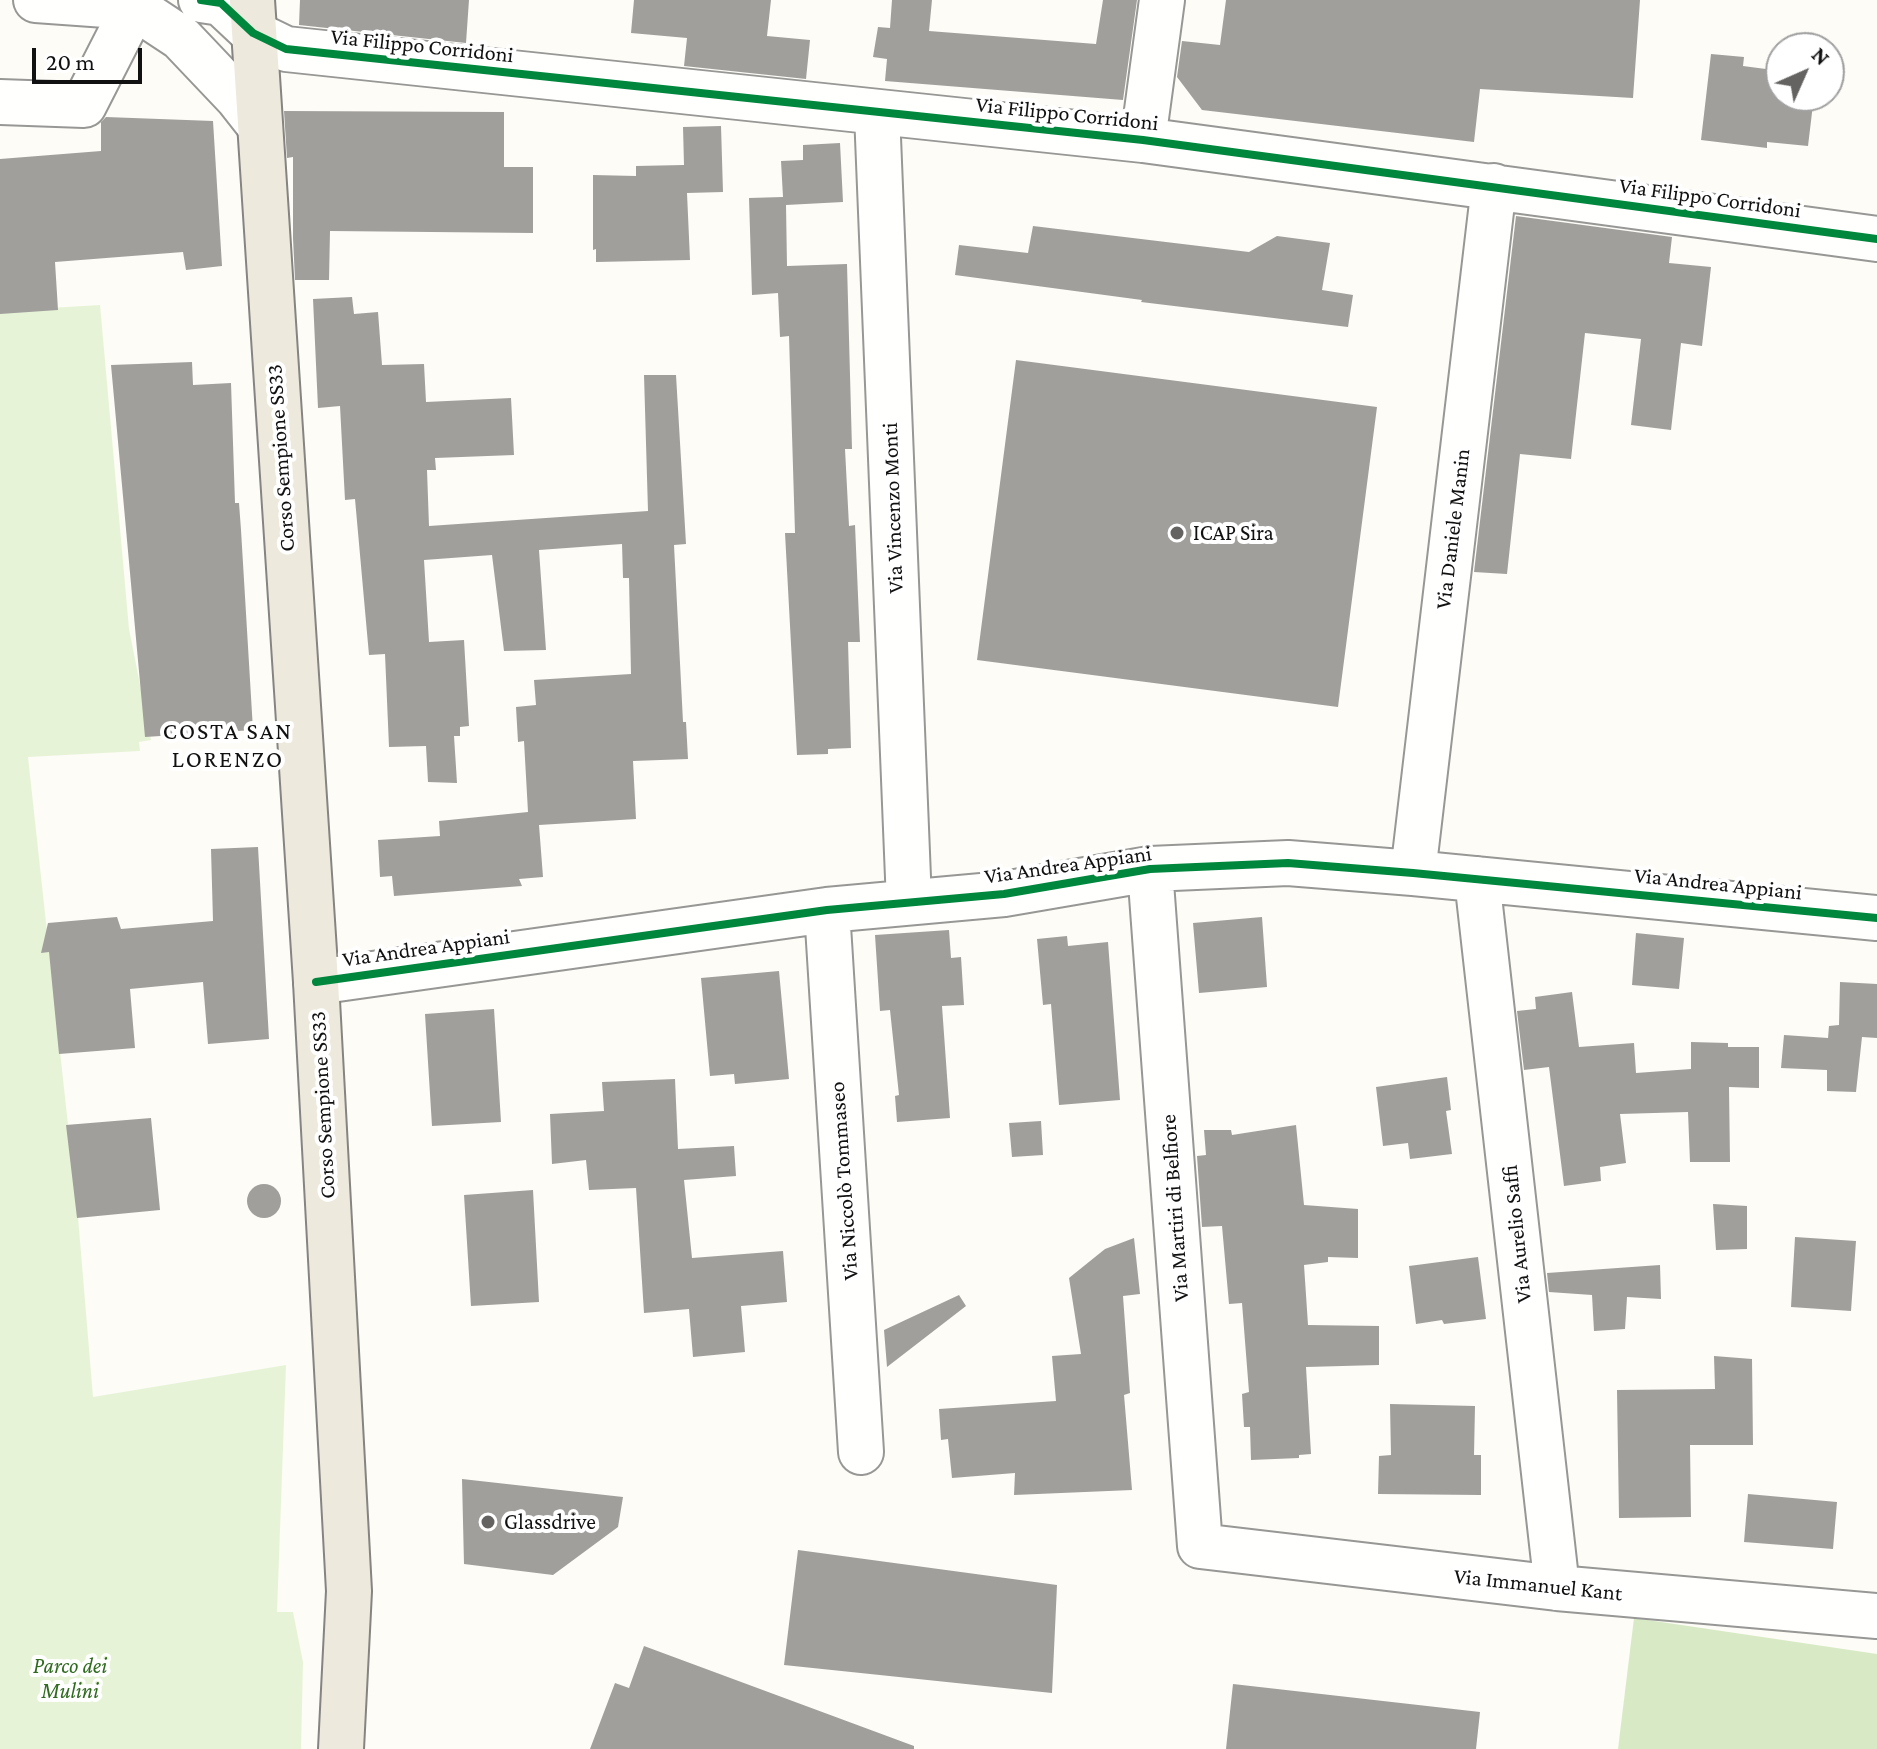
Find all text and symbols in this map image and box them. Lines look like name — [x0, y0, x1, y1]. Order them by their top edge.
street label: Via Filippo Corridoni — [329, 23, 515, 69]
scale bar — [36, 32, 146, 82]
north arrow — [1765, 32, 1845, 112]
text: N — [1807, 42, 1835, 70]
text: 20 m — [46, 48, 95, 75]
street label: Via Filippo Corridoni — [974, 91, 1160, 137]
street label: Via Filippo Corridoni — [1617, 172, 1803, 224]
street label: Corso Sempione SS33 — [261, 363, 301, 553]
street label: Via Vincenzo Monti — [877, 422, 909, 594]
street label: Via Daniele Manin — [1430, 447, 1476, 611]
place label: ICAP Sira — [1193, 520, 1274, 546]
marker: ICAP Sira — [1168, 524, 1186, 542]
district label: COSTA SAN LORENZO — [163, 718, 293, 774]
street label: Via Andrea Appiani — [983, 840, 1153, 890]
street label: Via Andrea Appiani — [1633, 862, 1803, 906]
street label: Via Andrea Appiani — [341, 923, 511, 973]
street label: Corso Sempione SS33 — [305, 1010, 341, 1200]
street label: Via Niccolò Tommaseo — [824, 1081, 864, 1281]
street label: Via Martiri di Belfiore — [1155, 1113, 1195, 1303]
street label: Via Aurelio Saffi — [1497, 1164, 1537, 1304]
place label: Glassdrive — [504, 1509, 596, 1535]
marker: Glassdrive — [479, 1513, 497, 1531]
street label: Via Immanuel Kant — [1452, 1563, 1624, 1607]
park label: Parco dei Mulini — [33, 1653, 107, 1704]

